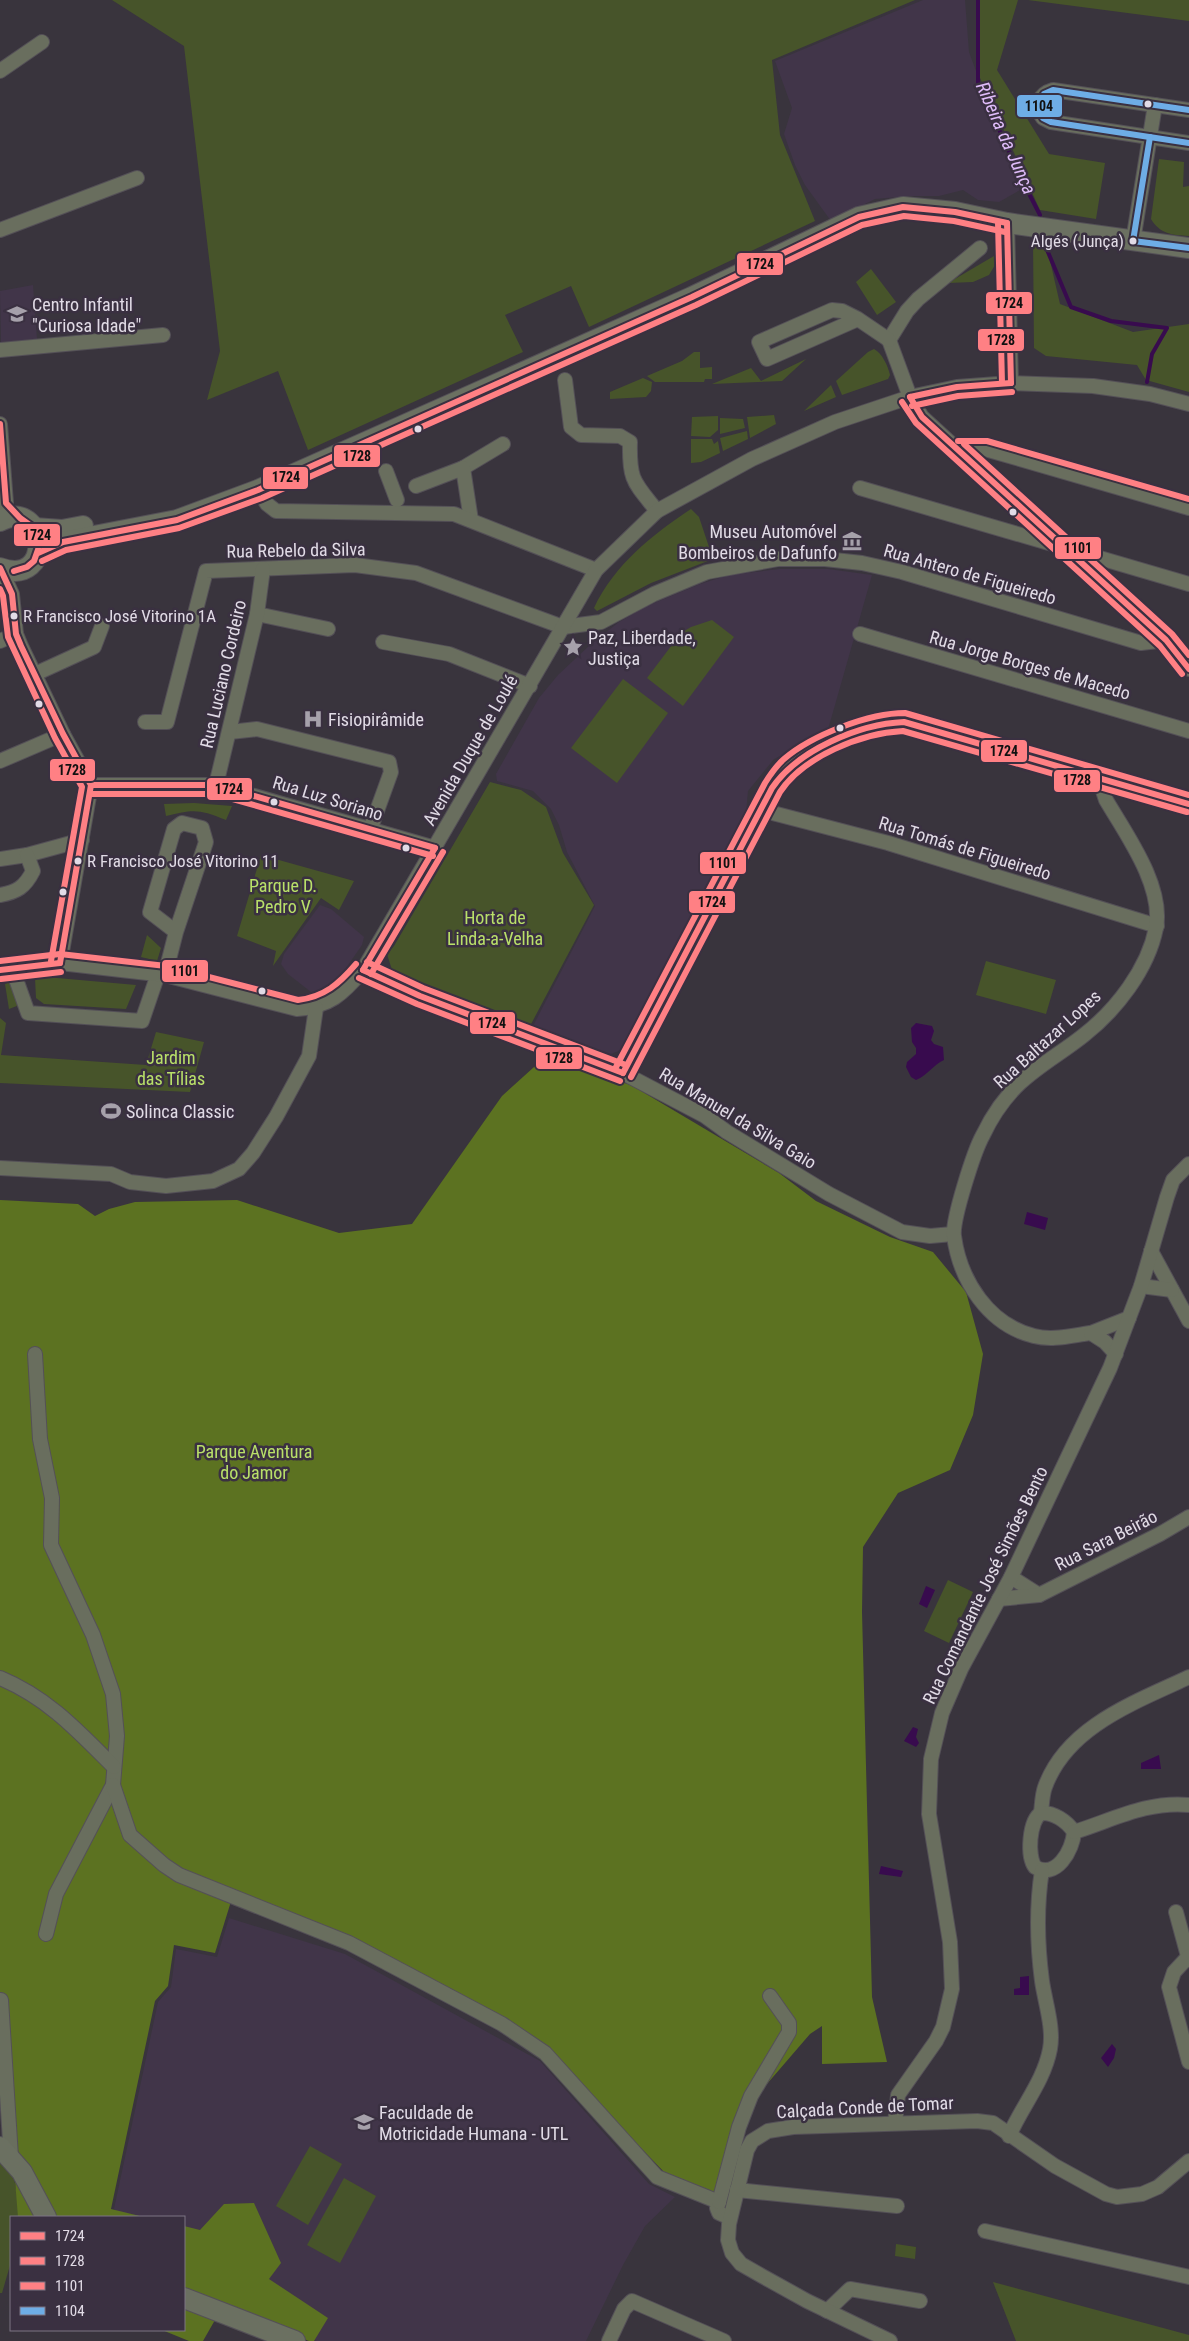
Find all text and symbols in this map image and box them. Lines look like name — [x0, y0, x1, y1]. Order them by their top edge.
water label: Ribeira da Junça — [971, 78, 1041, 198]
line badge: 1104 — [1016, 94, 1063, 118]
text: 1104 — [1025, 98, 1053, 114]
unlabelled marker — [1143, 99, 1153, 109]
place label: Algés (Junça) — [1031, 231, 1124, 251]
marker: Algés (Junça) — [1128, 236, 1138, 246]
line badge: 1724 — [736, 252, 784, 276]
text: 1724 — [746, 256, 774, 272]
line badge: 1724 — [985, 291, 1033, 315]
place label: Centro Infantil "Curiosa Idade" — [32, 294, 141, 336]
text: 1724 — [995, 295, 1023, 311]
school or university icon: Centro Infantil "Curiosa Idade" — [6, 303, 28, 325]
line badge: 1728 — [977, 328, 1025, 352]
text: 1728 — [987, 332, 1015, 348]
unlabelled marker — [413, 424, 423, 434]
line badge: 1728 — [333, 444, 381, 468]
text: 1728 — [343, 448, 371, 464]
line badge: 1724 — [262, 466, 309, 490]
text: 1724 — [272, 469, 300, 485]
unlabelled marker — [1008, 507, 1018, 517]
place label: Museu Automóvel Bombeiros de Dafunfo — [678, 521, 837, 563]
line badge: 1724 — [13, 523, 61, 547]
text: 1724 — [23, 527, 51, 543]
museum icon: Museu Automóvel Bombeiros de Dafunfo — [841, 530, 863, 552]
line badge: 1101 — [1054, 536, 1102, 560]
street label: Rua Rebelo da Silva — [226, 538, 366, 562]
street label: Rua Antero de Figueiredo — [881, 539, 1059, 609]
text: 1101 — [1064, 540, 1092, 556]
street label: Rua Luciano Cordeiro — [196, 598, 250, 750]
place label: R Francisco José Vitorino 1A — [23, 606, 216, 626]
marker: R Francisco José Vitorino 1A — [9, 611, 19, 621]
street label: Rua Jorge Borges de Macedo — [927, 626, 1133, 704]
place label: Paz, Liberdade, Justiça — [588, 627, 696, 669]
place icon: Paz, Liberdade, Justiça — [562, 636, 584, 658]
street label: Avenida Duque de Loulé — [418, 671, 522, 829]
unlabelled marker — [34, 699, 44, 709]
hospital icon: Fisiopirâmide — [302, 708, 324, 730]
place label: Fisiopirâmide — [328, 709, 424, 730]
unlabelled marker — [835, 723, 845, 733]
line badge: 1724 — [980, 739, 1028, 763]
text: 1724 — [990, 743, 1018, 759]
line badge: 1728 — [49, 758, 96, 782]
text: 1728 — [58, 762, 86, 778]
line badge: 1728 — [1053, 769, 1101, 793]
street label: Rua Luz Soriano — [270, 771, 386, 825]
text: 1728 — [1063, 772, 1091, 788]
line badge: 1724 — [206, 777, 253, 801]
text: 1724 — [215, 781, 243, 797]
unlabelled marker — [269, 797, 279, 807]
street label: Rua Tomás de Figueiredo — [876, 812, 1054, 884]
unlabelled marker — [401, 843, 411, 853]
place label: R Francisco José Vitorino 11 — [87, 851, 279, 871]
line badge: 1101 — [699, 851, 747, 875]
text: 1101 — [709, 855, 737, 871]
marker: R Francisco José Vitorino 11 — [73, 856, 83, 866]
park label: Parque D. Pedro V — [249, 875, 317, 917]
unlabelled marker — [58, 887, 68, 897]
line badge: 1724 — [688, 890, 736, 914]
text: 1724 — [698, 894, 726, 910]
park label: Horta de Linda-a-Velha — [447, 907, 543, 949]
line badge: 1101 — [161, 959, 209, 983]
text: 1101 — [171, 963, 199, 979]
street label: Rua Baltazar Lopes — [989, 985, 1105, 1093]
unlabelled marker — [257, 986, 267, 996]
line badge: 1724 — [469, 1011, 516, 1035]
text: 1724 — [478, 1015, 506, 1031]
line badge: 1728 — [535, 1046, 583, 1070]
park label: Jardim das Tílias — [137, 1047, 205, 1089]
text: 1728 — [545, 1050, 573, 1066]
street label: Rua Manuel da Silva Gaio — [656, 1063, 820, 1173]
sports icon: Solinca Classic — [100, 1100, 122, 1122]
place label: Solinca Classic — [126, 1101, 234, 1122]
park label: Parque Aventura do Jamor — [196, 1441, 312, 1483]
street label: Rua Comandante José Simões Bento — [918, 1463, 1052, 1707]
street label: Rua Sara Beirão — [1051, 1505, 1161, 1575]
street label: Calçada Conde de Tomar — [776, 2092, 955, 2122]
place label: Faculdade de Motricidade Humana - UTL — [379, 2102, 569, 2144]
school or university icon: Faculdade de Motricidade Humana - UTL — [353, 2111, 375, 2133]
legend — [10, 2216, 185, 2331]
text: 1724 — [55, 2227, 85, 2245]
text: 1728 — [55, 2252, 85, 2270]
text: 1101 — [55, 2277, 85, 2295]
text: 1104 — [55, 2302, 85, 2320]

